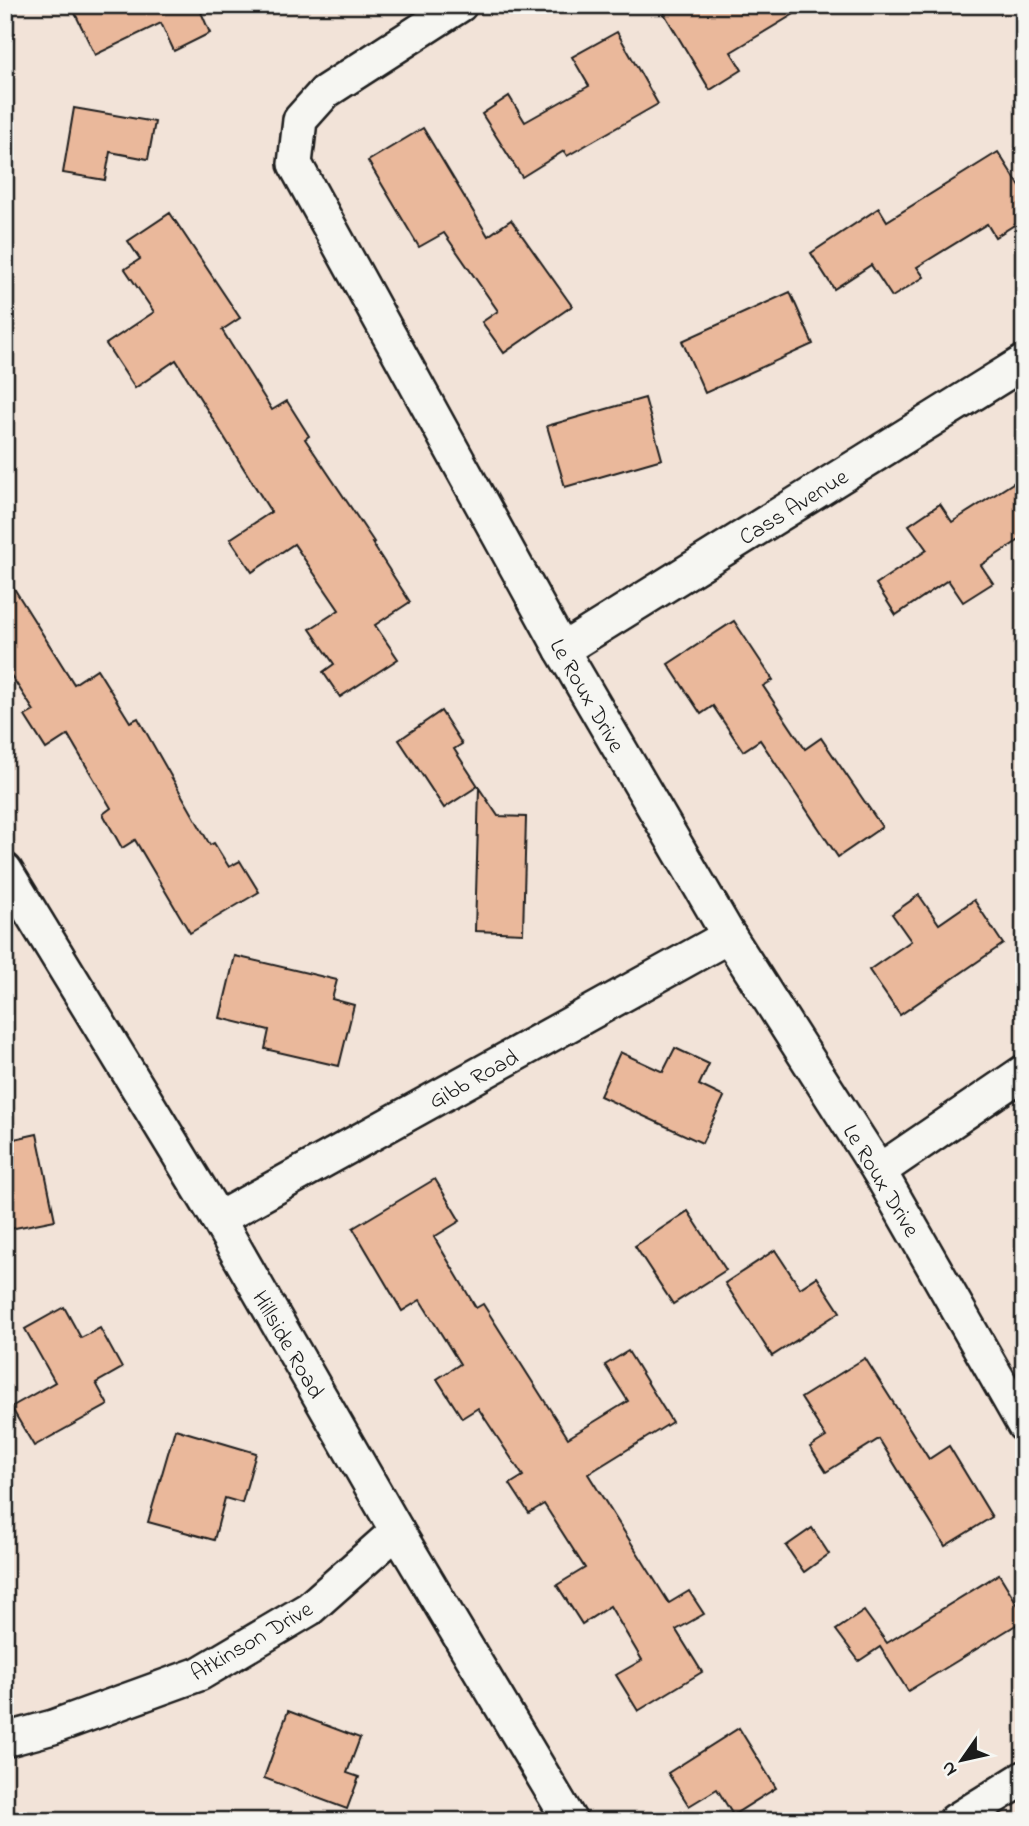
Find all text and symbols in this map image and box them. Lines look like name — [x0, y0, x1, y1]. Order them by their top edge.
street label: Cass Avenue — [733, 461, 856, 555]
street label: Le Roux Drive — [540, 633, 632, 760]
street label: Gibb Road — [423, 1042, 525, 1118]
street label: Le Roux Drive — [833, 1119, 927, 1245]
street label: Hillside Road — [243, 1285, 331, 1406]
street label: Atkinson Drive — [185, 1593, 320, 1691]
north arrow — [928, 1724, 998, 1794]
text: N — [935, 1755, 965, 1781]

